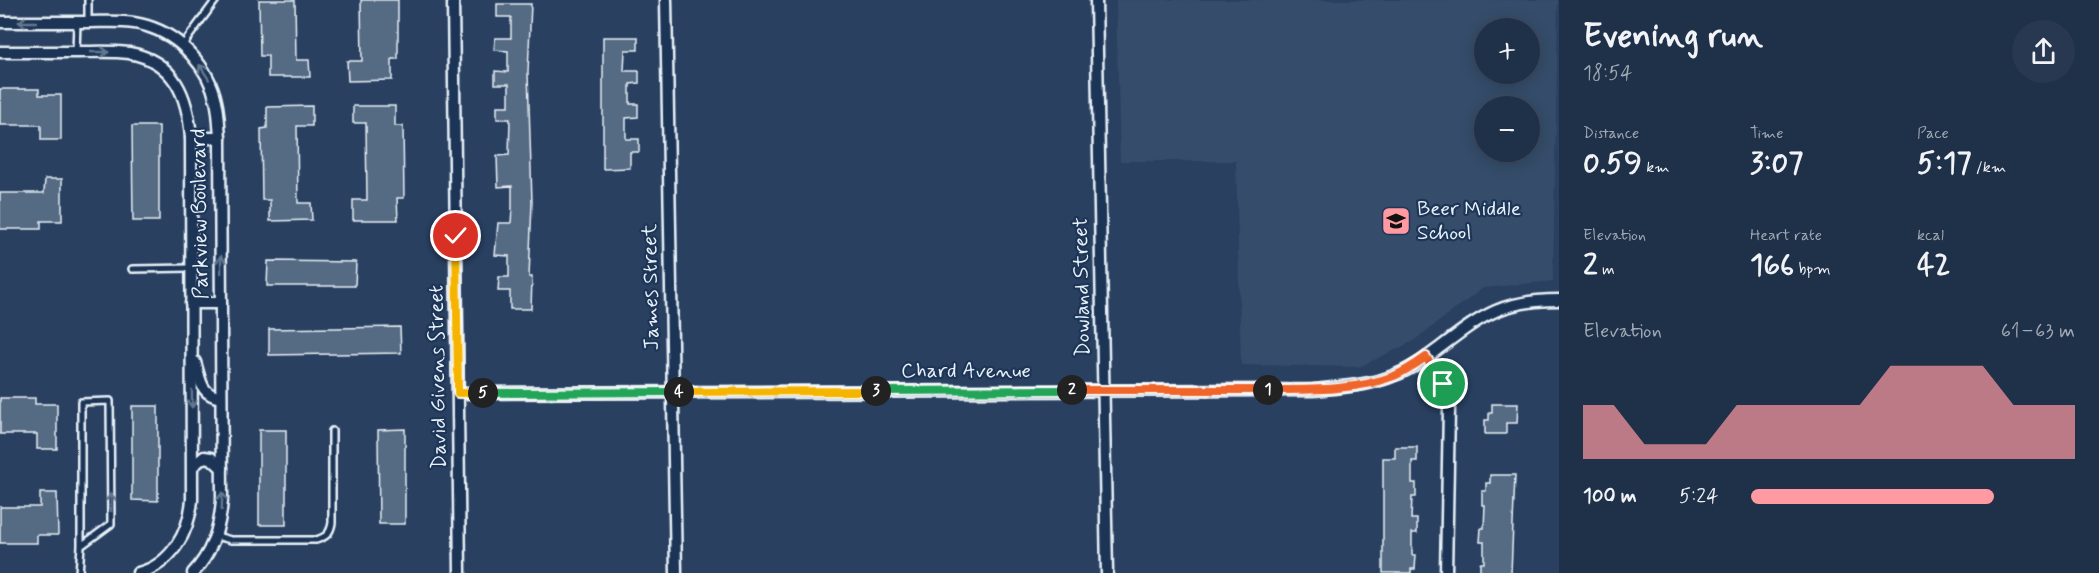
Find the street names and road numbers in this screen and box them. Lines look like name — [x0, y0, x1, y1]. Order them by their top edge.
street label: Parkview Boulevard — [185, 128, 215, 300]
street label: Dowland Street — [1067, 217, 1097, 357]
street label: James Street — [636, 223, 666, 351]
street label: David Givens Street — [422, 285, 454, 469]
street label: Chard Avenue — [901, 357, 1031, 385]

